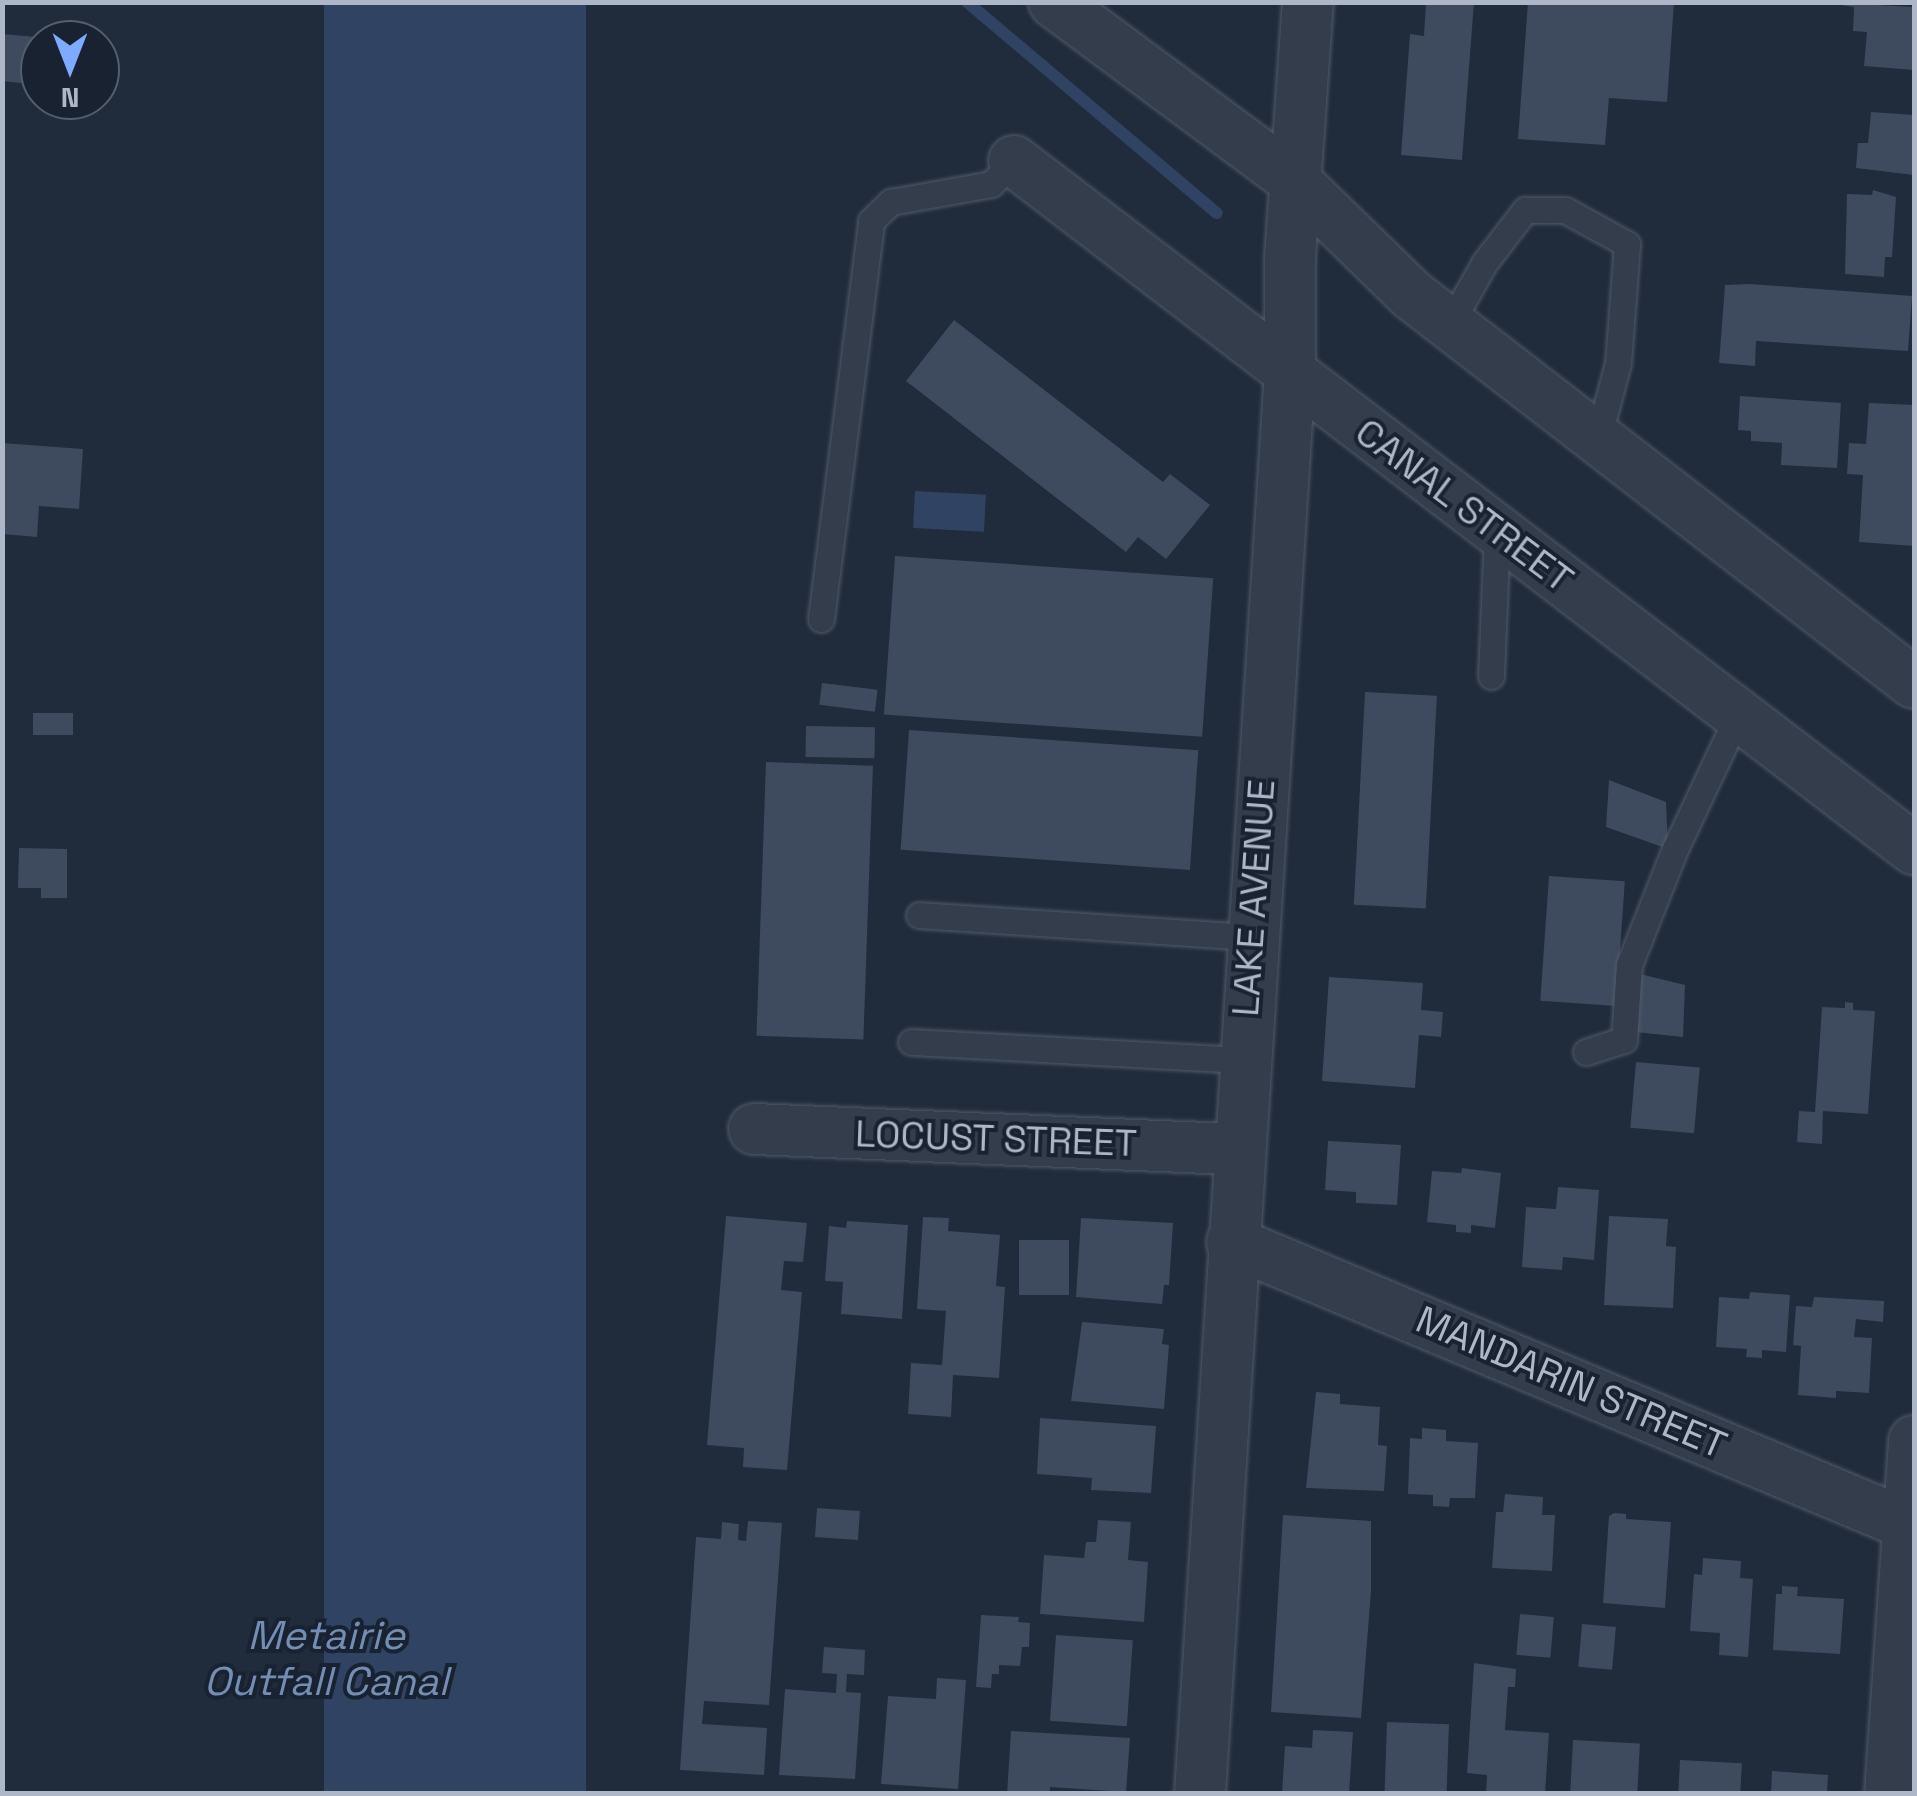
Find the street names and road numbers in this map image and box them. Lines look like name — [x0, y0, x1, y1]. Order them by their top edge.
street label: CANAL STREET — [1346, 409, 1582, 603]
street label: LAKE AVENUE — [1223, 778, 1285, 1018]
street label: LOCUST STREET — [854, 1111, 1138, 1167]
street label: MANDARIN STREET — [1409, 1297, 1733, 1469]

